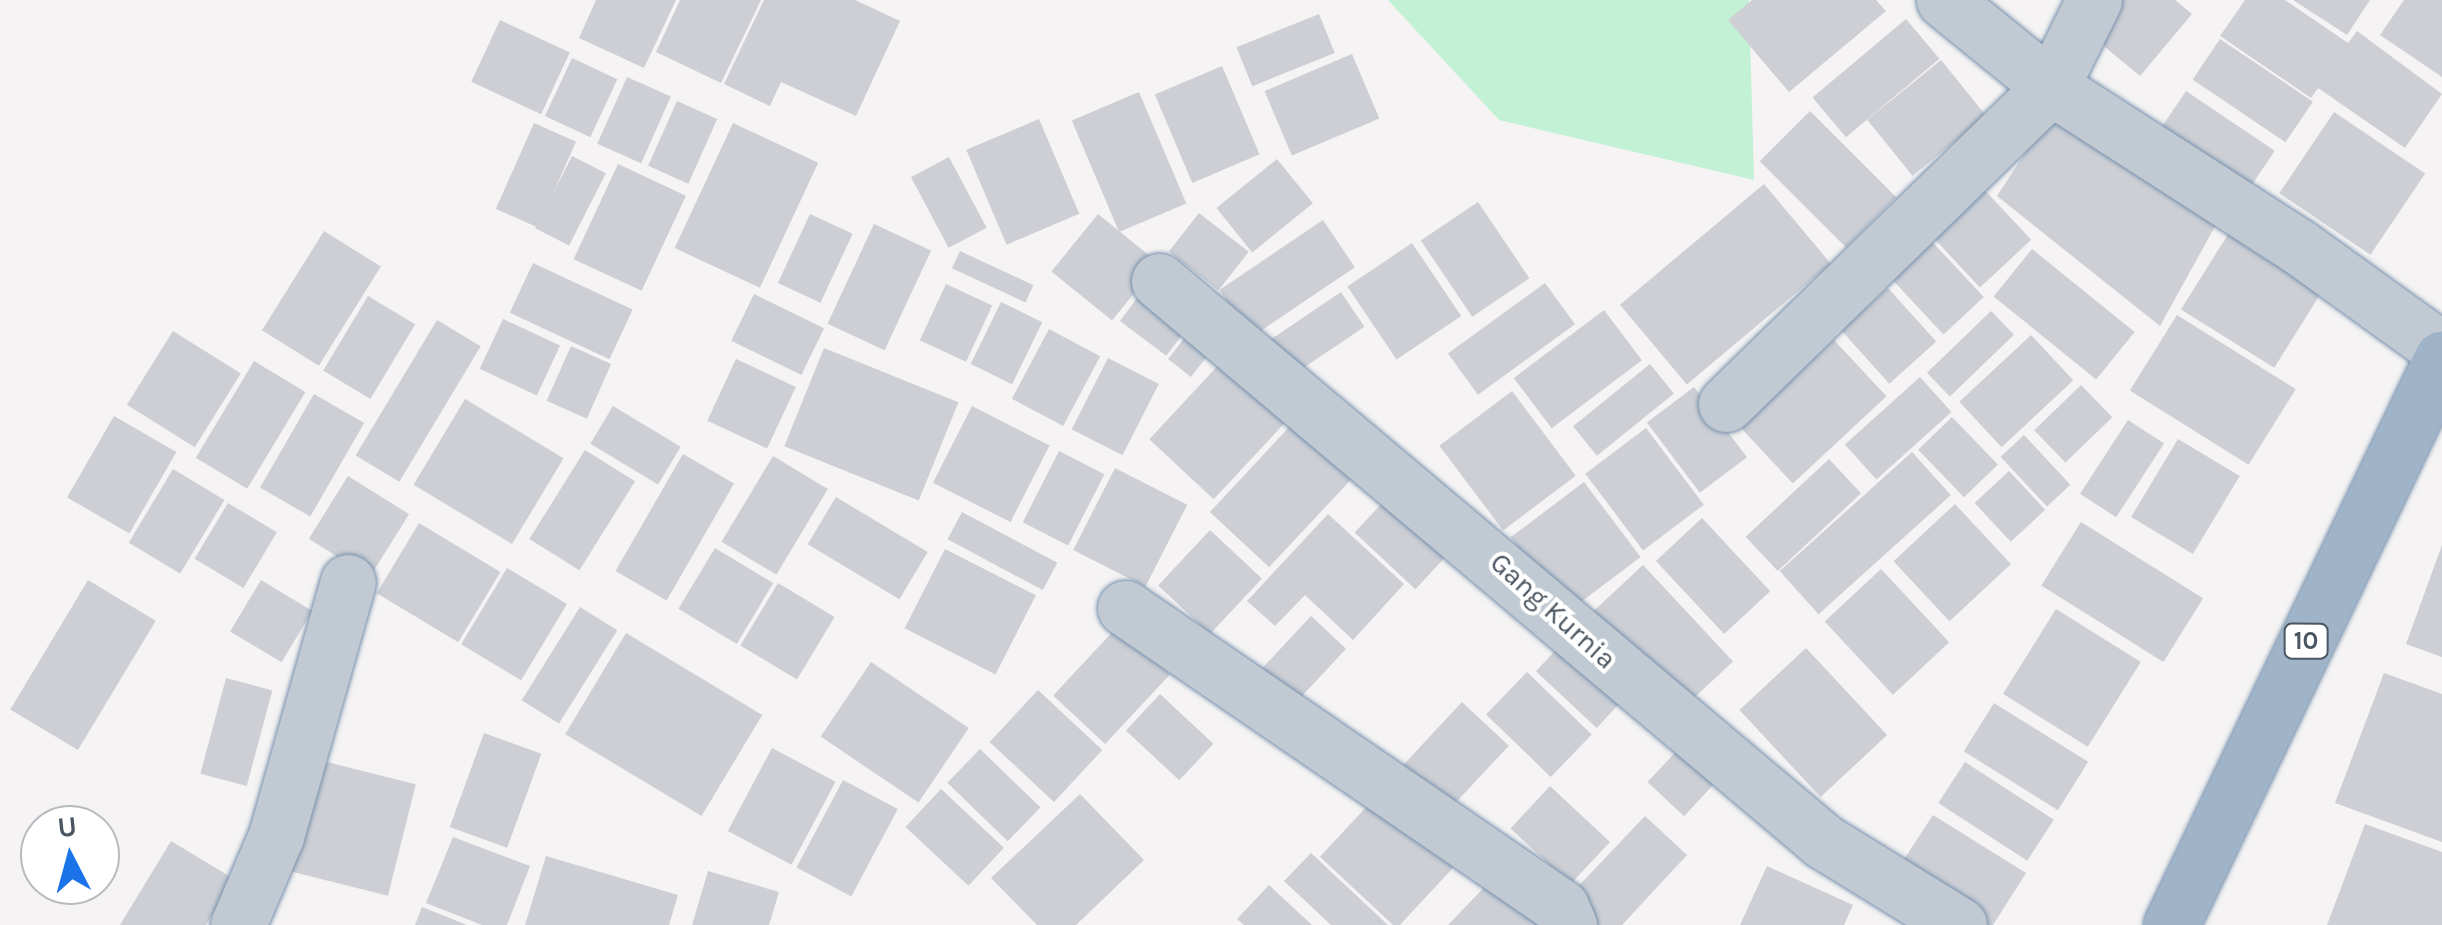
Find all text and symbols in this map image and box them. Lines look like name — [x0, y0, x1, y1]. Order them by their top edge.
street label: Gang Kurnia — [1483, 546, 1623, 676]
road number: 10 — [2284, 621, 2328, 661]
north arrow — [20, 805, 120, 905]
text: U — [56, 809, 78, 844]

